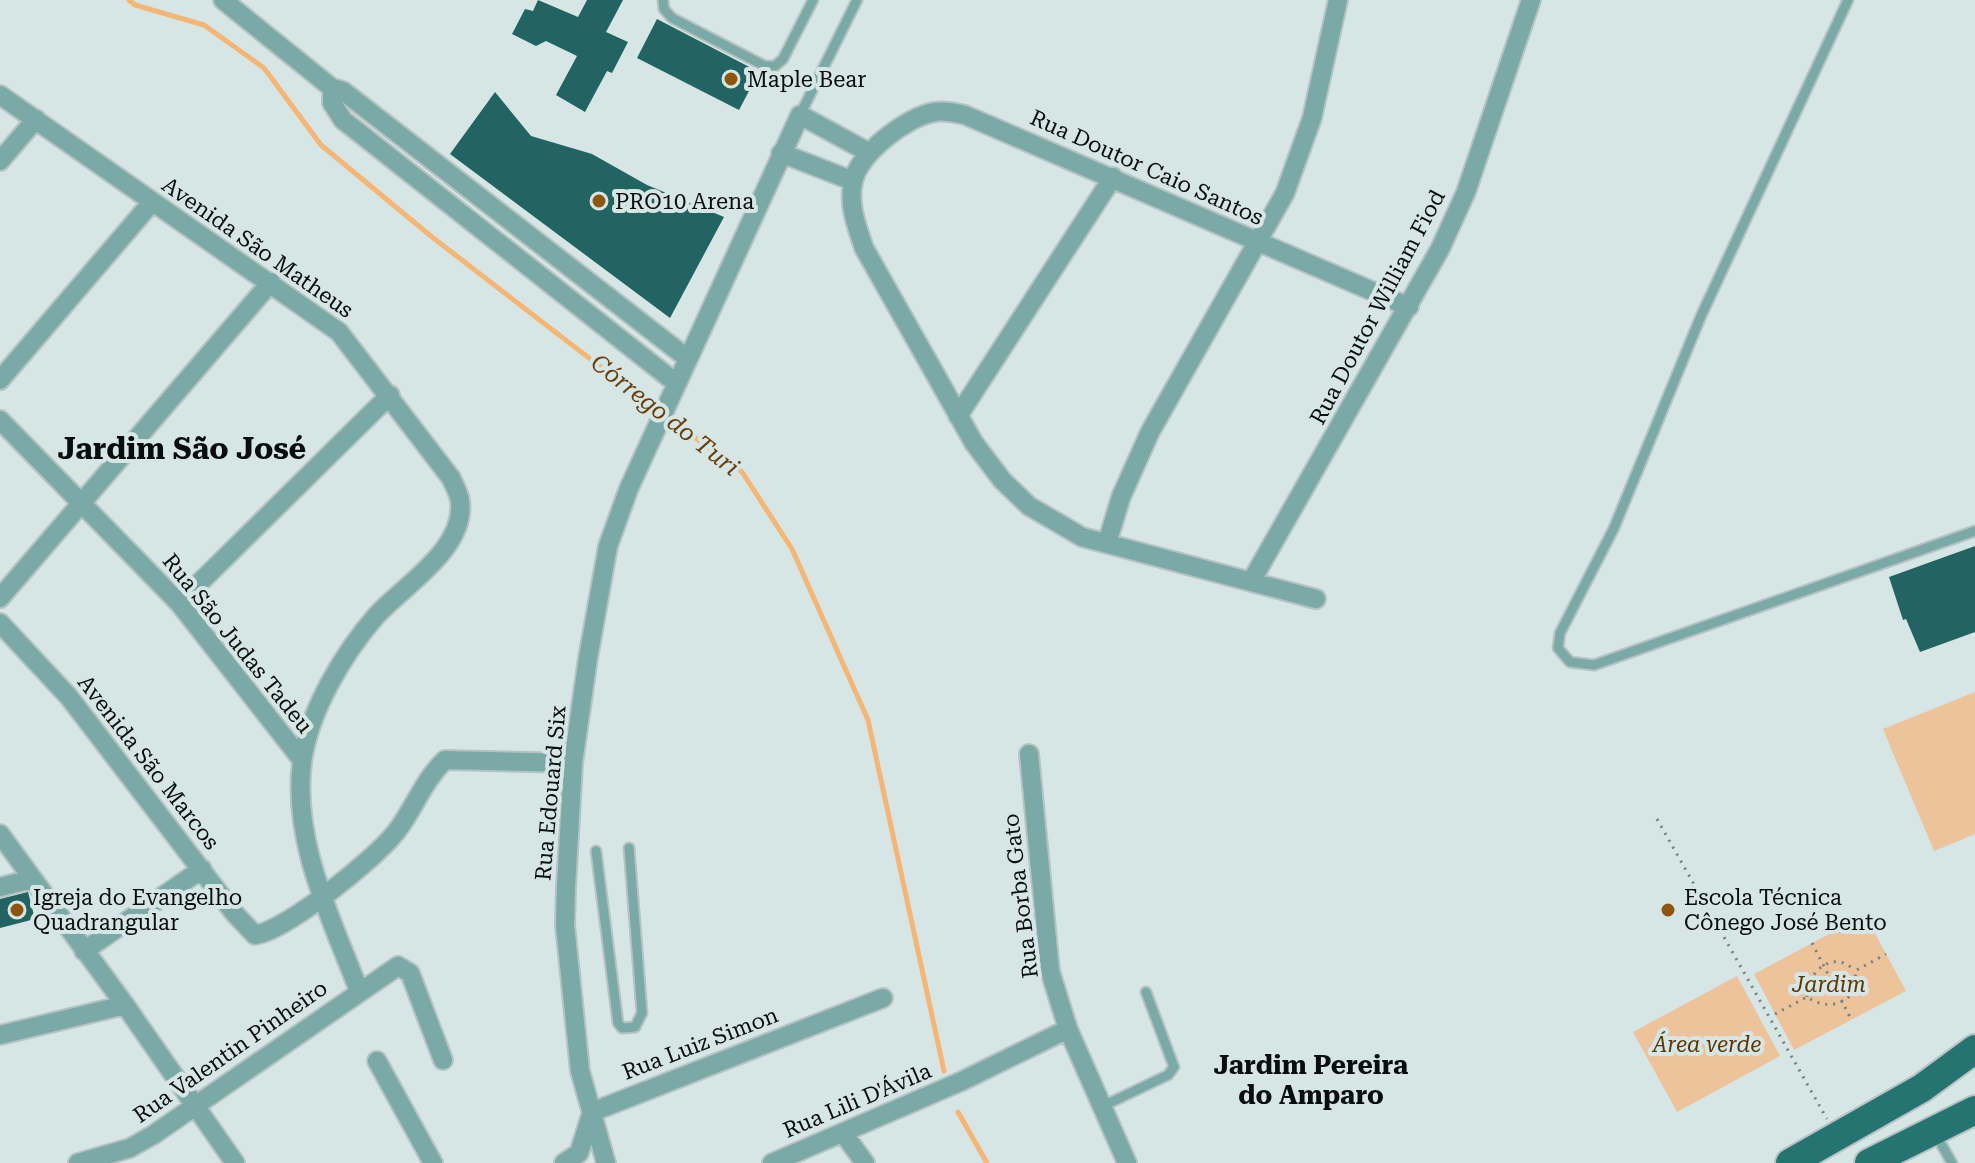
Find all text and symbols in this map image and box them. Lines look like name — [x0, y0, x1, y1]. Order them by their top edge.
place label: Maple Bear — [747, 67, 866, 92]
marker: Maple Bear — [722, 70, 740, 88]
street label: Rua Doutor Caio Santos — [1027, 105, 1267, 230]
street label: Avenida São Matheus — [157, 172, 358, 323]
street label: Rua Doutor William Fiod — [1305, 186, 1450, 429]
place label: PRO10 Arena — [615, 189, 754, 214]
marker: PRO10 Arena — [590, 192, 608, 210]
water label: Córrego do Turi — [585, 348, 745, 482]
district label: Jardim São José — [58, 431, 306, 466]
street label: Rua São Judas Tadeu — [158, 549, 318, 738]
street label: Avenida São Marcos — [73, 670, 224, 854]
street label: Rua Edouard Six — [530, 704, 571, 882]
street label: Rua Borba Gato — [998, 812, 1043, 980]
place label: Igreja do Evangelho Quadrangular — [33, 885, 242, 935]
place label: Escola Técnica Cônego José Bento — [1684, 885, 1887, 935]
marker: Igreja do Evangelho Quadrangular — [8, 901, 26, 919]
marker: Escola Técnica Cônego José Bento — [1659, 901, 1677, 919]
park label: Jardim — [1791, 972, 1866, 997]
street label: Rua Valentin Pinheiro — [129, 975, 332, 1128]
street label: Rua Luiz Simon — [619, 1002, 782, 1085]
park label: Área verde — [1651, 1031, 1761, 1057]
district label: Jardim Pereira do Amparo — [1214, 1050, 1408, 1110]
street label: Rua Lili D'Ávila — [779, 1057, 935, 1143]

